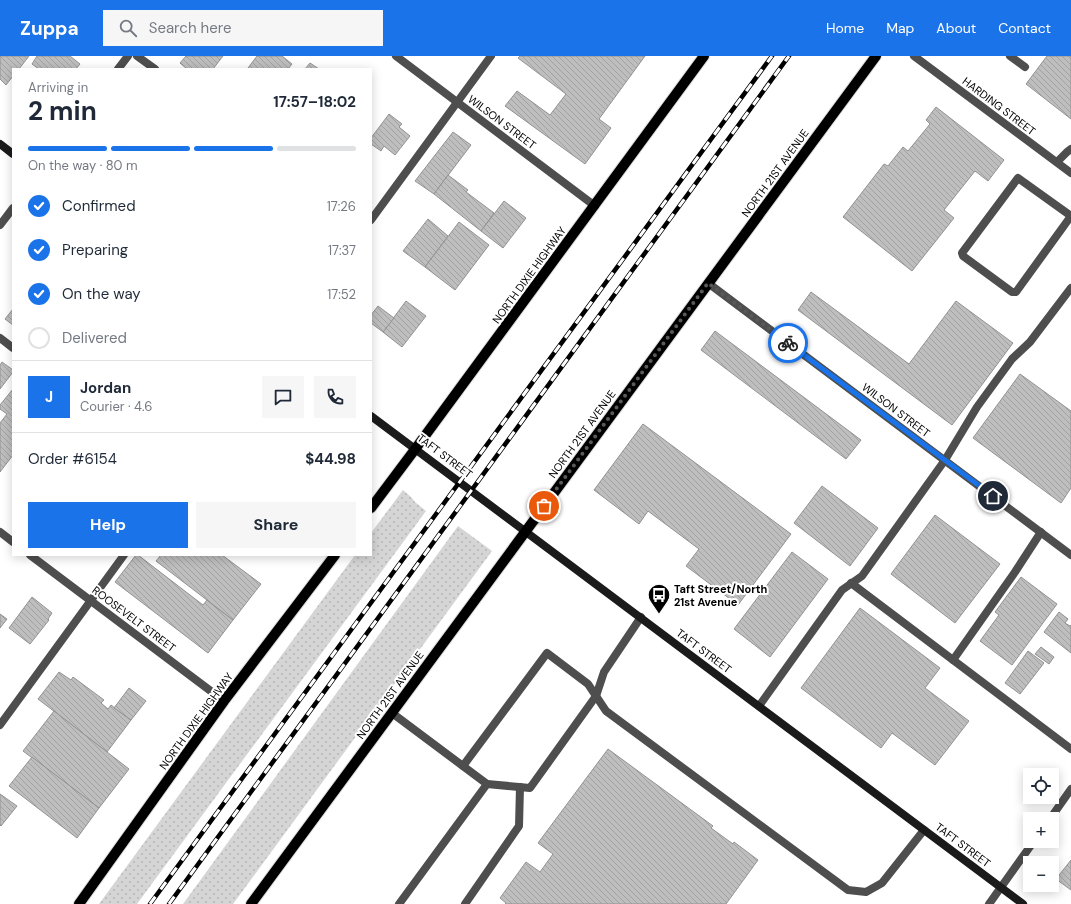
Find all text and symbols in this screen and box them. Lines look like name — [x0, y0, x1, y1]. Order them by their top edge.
search box — [103, 10, 383, 46]
text: Zuppa — [20, 16, 79, 41]
icon: search — [117, 17, 139, 39]
text: Search here — [149, 18, 231, 38]
text: Home — [826, 19, 864, 37]
text: Map — [886, 19, 914, 37]
text: About — [936, 19, 976, 37]
text: Contact — [998, 19, 1051, 37]
street label: HARDING STREET — [960, 74, 1038, 138]
text: Arriving in — [28, 79, 88, 96]
text: 17:57–18:02 — [273, 92, 356, 112]
street label: WILSON STREET — [465, 92, 539, 152]
text: 2 min — [28, 94, 97, 128]
street label: NORTH 21ST AVENUE — [738, 126, 812, 220]
text: On the way · 80 m — [28, 157, 138, 174]
icon: check — [28, 195, 50, 217]
text: Confirmed — [62, 196, 136, 216]
text: 17:26 — [327, 198, 356, 215]
street label: NORTH DIXIE HIGHWAY — [489, 223, 569, 326]
icon: check — [28, 239, 50, 261]
text: Preparing — [62, 240, 128, 260]
text: 17:37 — [328, 242, 356, 259]
icon: check — [28, 283, 50, 305]
text: On the way — [62, 284, 141, 304]
text: 17:52 — [327, 286, 356, 303]
courier — [768, 323, 808, 363]
text: Delivered — [62, 328, 127, 348]
icon: bike — [777, 332, 799, 354]
button: chat — [262, 376, 304, 418]
button: phone — [314, 376, 356, 418]
text: Jordan — [80, 378, 131, 398]
street label: WILSON STREET — [859, 380, 933, 440]
text: J — [45, 387, 53, 407]
street label: NORTH 21ST AVENUE — [545, 387, 619, 481]
text: Courier · 4.6 — [80, 398, 152, 415]
street label: TAFT STREET — [415, 431, 475, 481]
text: Order #6154 — [28, 449, 117, 469]
text: $44.98 — [305, 449, 356, 469]
pin — [976, 479, 1010, 513]
icon: home — [982, 485, 1004, 507]
pin — [527, 489, 561, 523]
icon: bag — [533, 495, 555, 517]
button: Help — [28, 502, 188, 548]
button: Share — [196, 502, 356, 548]
bus stop icon: Taft Street/North 21st Avenue — [646, 582, 672, 615]
place label: Taft Street/North 21st Avenue — [674, 582, 767, 609]
street label: ROOSEVELT STREET — [89, 583, 179, 655]
street label: TAFT STREET — [674, 626, 734, 676]
street label: NORTH 21ST AVENUE — [353, 648, 427, 742]
street label: NORTH DIXIE HIGHWAY — [156, 669, 236, 772]
map controls — [1023, 768, 1059, 892]
button: locate — [1023, 768, 1059, 804]
button: + — [1023, 812, 1059, 848]
street label: TAFT STREET — [933, 820, 993, 870]
button: − — [1023, 856, 1059, 892]

